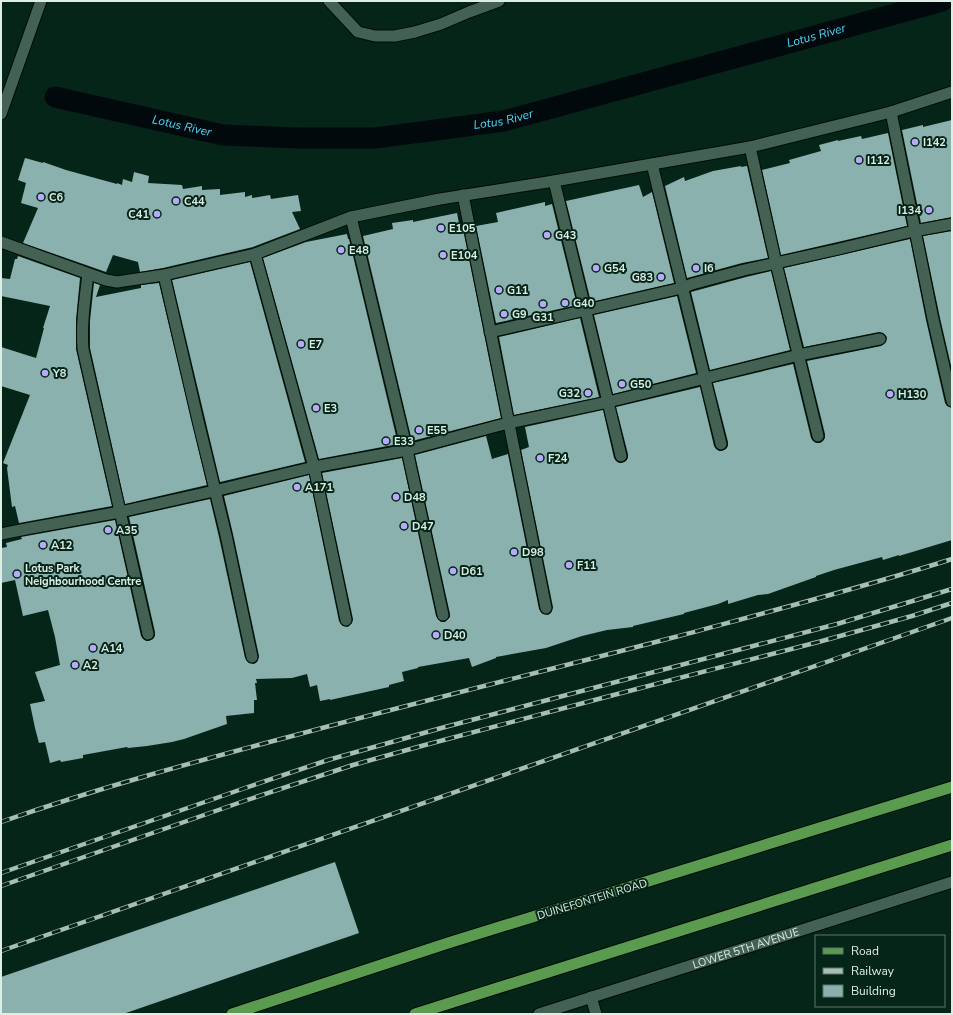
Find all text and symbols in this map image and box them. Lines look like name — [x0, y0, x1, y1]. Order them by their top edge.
water label: Lotus River — [785, 20, 848, 51]
water label: Lotus River — [473, 105, 536, 133]
water label: Lotus River — [151, 111, 214, 140]
place label: I142 — [923, 135, 946, 150]
marker: I142 — [910, 137, 920, 147]
place label: I112 — [867, 153, 890, 168]
marker: I112 — [854, 155, 864, 165]
place label: C6 — [49, 190, 63, 205]
marker: C6 — [36, 192, 46, 202]
place label: C44 — [184, 194, 205, 209]
marker: C44 — [171, 196, 181, 206]
place label: I134 — [898, 203, 921, 218]
marker: I134 — [924, 205, 934, 215]
place label: C41 — [128, 207, 149, 222]
marker: C41 — [152, 209, 162, 219]
place label: E105 — [449, 221, 476, 236]
marker: E105 — [436, 223, 446, 233]
place label: G43 — [555, 228, 576, 243]
marker: G43 — [542, 230, 552, 240]
place label: E48 — [349, 243, 369, 258]
marker: E48 — [336, 245, 346, 255]
place label: E104 — [451, 248, 478, 263]
marker: E104 — [438, 250, 448, 260]
place label: G54 — [604, 261, 626, 276]
place label: I6 — [704, 261, 714, 276]
marker: G54 — [591, 263, 601, 273]
marker: I6 — [691, 263, 701, 273]
place label: G83 — [632, 270, 653, 285]
marker: G83 — [656, 272, 666, 282]
place label: G11 — [507, 283, 528, 298]
marker: G11 — [494, 285, 504, 295]
place label: G40 — [573, 296, 595, 311]
marker: G40 — [560, 298, 570, 308]
marker: G31 — [538, 299, 548, 309]
place label: G9 — [512, 307, 527, 322]
marker: G9 — [499, 309, 509, 319]
place label: G31 — [532, 310, 554, 325]
place label: E7 — [309, 337, 322, 352]
marker: E7 — [296, 339, 306, 349]
place label: Y8 — [52, 366, 67, 381]
marker: Y8 — [40, 368, 50, 378]
place label: G50 — [630, 377, 652, 392]
marker: G50 — [617, 379, 627, 389]
place label: G32 — [559, 386, 580, 401]
place label: H130 — [898, 387, 927, 402]
marker: G32 — [583, 388, 593, 398]
marker: H130 — [885, 389, 895, 399]
place label: E3 — [324, 401, 337, 416]
marker: E3 — [311, 403, 321, 413]
place label: E55 — [427, 423, 447, 438]
marker: E55 — [414, 425, 424, 435]
place label: E33 — [394, 434, 414, 449]
marker: E33 — [381, 436, 391, 446]
place label: F24 — [548, 451, 568, 466]
marker: F24 — [535, 453, 545, 463]
place label: A171 — [305, 480, 333, 495]
marker: A171 — [292, 482, 302, 492]
place label: D48 — [404, 490, 426, 505]
marker: D48 — [391, 492, 401, 502]
place label: D47 — [412, 519, 434, 534]
marker: D47 — [399, 521, 409, 531]
place label: A35 — [116, 523, 138, 538]
marker: A35 — [103, 525, 113, 535]
place label: A12 — [51, 538, 73, 553]
marker: A12 — [38, 540, 48, 550]
place label: D98 — [522, 545, 544, 560]
marker: D98 — [509, 547, 519, 557]
place label: F11 — [577, 558, 596, 573]
marker: F11 — [564, 560, 574, 570]
place label: Lotus Park Neighbourhood Centre — [25, 561, 141, 589]
place label: D61 — [461, 564, 483, 579]
marker: D61 — [448, 566, 458, 576]
marker: Lotus Park Neighbourhood Centre — [12, 569, 22, 579]
place label: D40 — [444, 628, 466, 643]
marker: D40 — [431, 630, 441, 640]
place label: A14 — [101, 641, 123, 656]
marker: A14 — [88, 643, 98, 653]
place label: A2 — [83, 658, 98, 673]
marker: A2 — [70, 660, 80, 670]
street label: DUINEFONTEIN ROAD — [535, 876, 649, 923]
street label: LOWER 5TH AVENUE — [691, 924, 801, 972]
legend — [815, 935, 945, 1007]
text: Road — [851, 943, 879, 959]
text: Railway — [851, 963, 895, 979]
text: Building — [851, 983, 896, 999]

